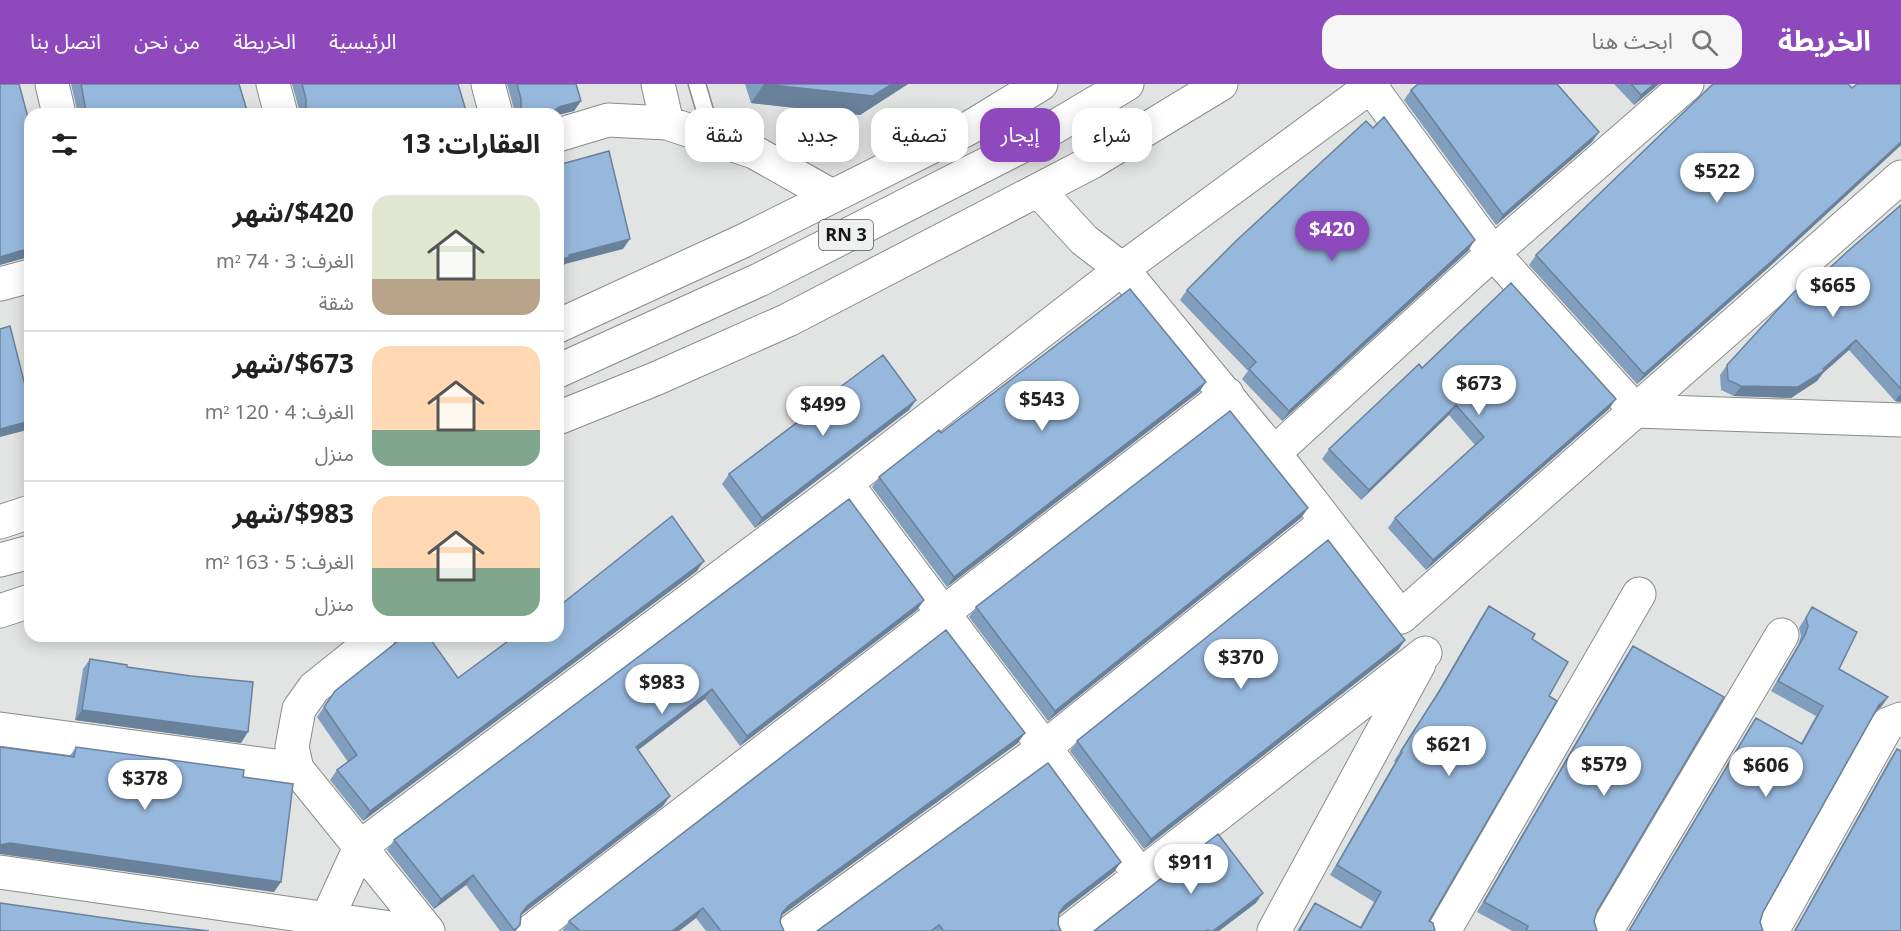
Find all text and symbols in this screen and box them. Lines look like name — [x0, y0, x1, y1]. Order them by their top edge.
text: الخريطة — [1778, 13, 1871, 72]
search box — [1322, 15, 1742, 69]
text: ابحث هنا — [1591, 19, 1673, 65]
text: اتصل بنا — [30, 20, 101, 64]
text: من نحن — [134, 20, 200, 64]
text: الخريطة — [233, 20, 296, 64]
text: الرئيسية — [329, 20, 397, 64]
icon: search — [1688, 26, 1721, 59]
chip: شقة — [685, 108, 764, 162]
chip: جديد — [776, 108, 859, 162]
chip: تصفية — [871, 108, 968, 162]
chip: إيجار — [980, 108, 1060, 162]
chip: شراء — [1072, 108, 1152, 162]
text: العقارات: 13 — [401, 117, 540, 172]
icon: filters — [48, 128, 81, 161]
text: $522 — [1694, 151, 1740, 193]
pin: $522 — [1681, 153, 1753, 204]
text: $420/شهر — [233, 186, 354, 241]
text: $420 — [1309, 209, 1355, 251]
pin: $420 — [1296, 211, 1368, 262]
icon: home — [420, 219, 492, 291]
road number: RN 3 — [819, 220, 873, 250]
text: الغرف: 3 · 74 m² — [216, 241, 354, 283]
text: $665 — [1810, 265, 1856, 307]
pin: $665 — [1797, 267, 1869, 318]
text: شقة — [319, 283, 354, 325]
text: $673/شهر — [233, 337, 354, 392]
text: $673 — [1456, 363, 1502, 405]
pin: $673 — [1443, 365, 1515, 416]
icon: home — [420, 370, 492, 442]
text: $543 — [1019, 379, 1065, 421]
pin: $543 — [1006, 381, 1078, 432]
text: $499 — [800, 384, 846, 426]
pin: $499 — [787, 386, 859, 437]
text: الغرف: 4 · 120 m² — [205, 392, 354, 434]
text: منزل — [315, 434, 354, 476]
text: $983/شهر — [233, 487, 354, 542]
icon: home — [420, 520, 492, 592]
text: الغرف: 5 · 163 m² — [205, 542, 354, 584]
text: منزل — [315, 584, 354, 626]
text: $370 — [1218, 637, 1264, 679]
pin: $370 — [1205, 639, 1277, 690]
text: $983 — [639, 662, 685, 704]
pin: $983 — [626, 664, 698, 715]
text: $621 — [1426, 724, 1472, 766]
pin: $621 — [1413, 726, 1485, 777]
text: $579 — [1581, 744, 1627, 786]
text: $606 — [1743, 745, 1789, 787]
pin: $579 — [1568, 746, 1640, 797]
pin: $606 — [1730, 747, 1802, 798]
text: $378 — [122, 758, 168, 800]
pin: $378 — [109, 760, 181, 811]
text: $911 — [1168, 842, 1214, 884]
pin: $911 — [1155, 844, 1227, 895]

